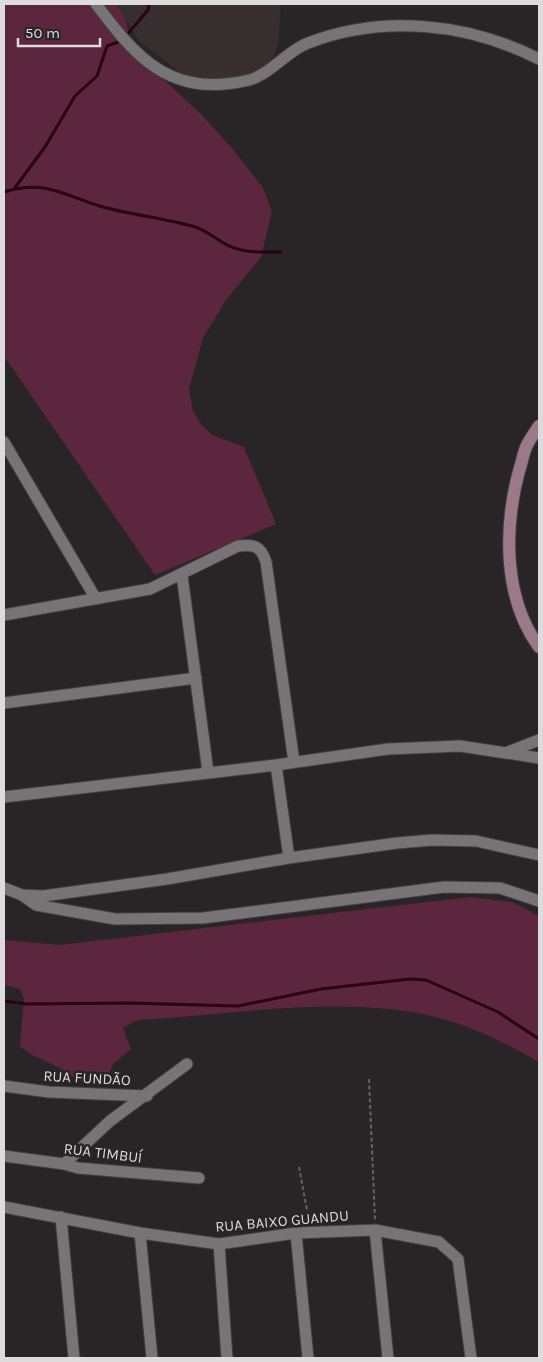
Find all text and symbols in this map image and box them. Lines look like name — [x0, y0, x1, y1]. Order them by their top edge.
scale bar — [18, 15, 100, 47]
text: 50 m — [25, 24, 60, 42]
street label: RUA FUNDÃO — [43, 1067, 131, 1089]
street label: RUA TIMBUÍ — [63, 1139, 144, 1167]
street label: RUA BAIXO GUANDU — [214, 1206, 350, 1236]

